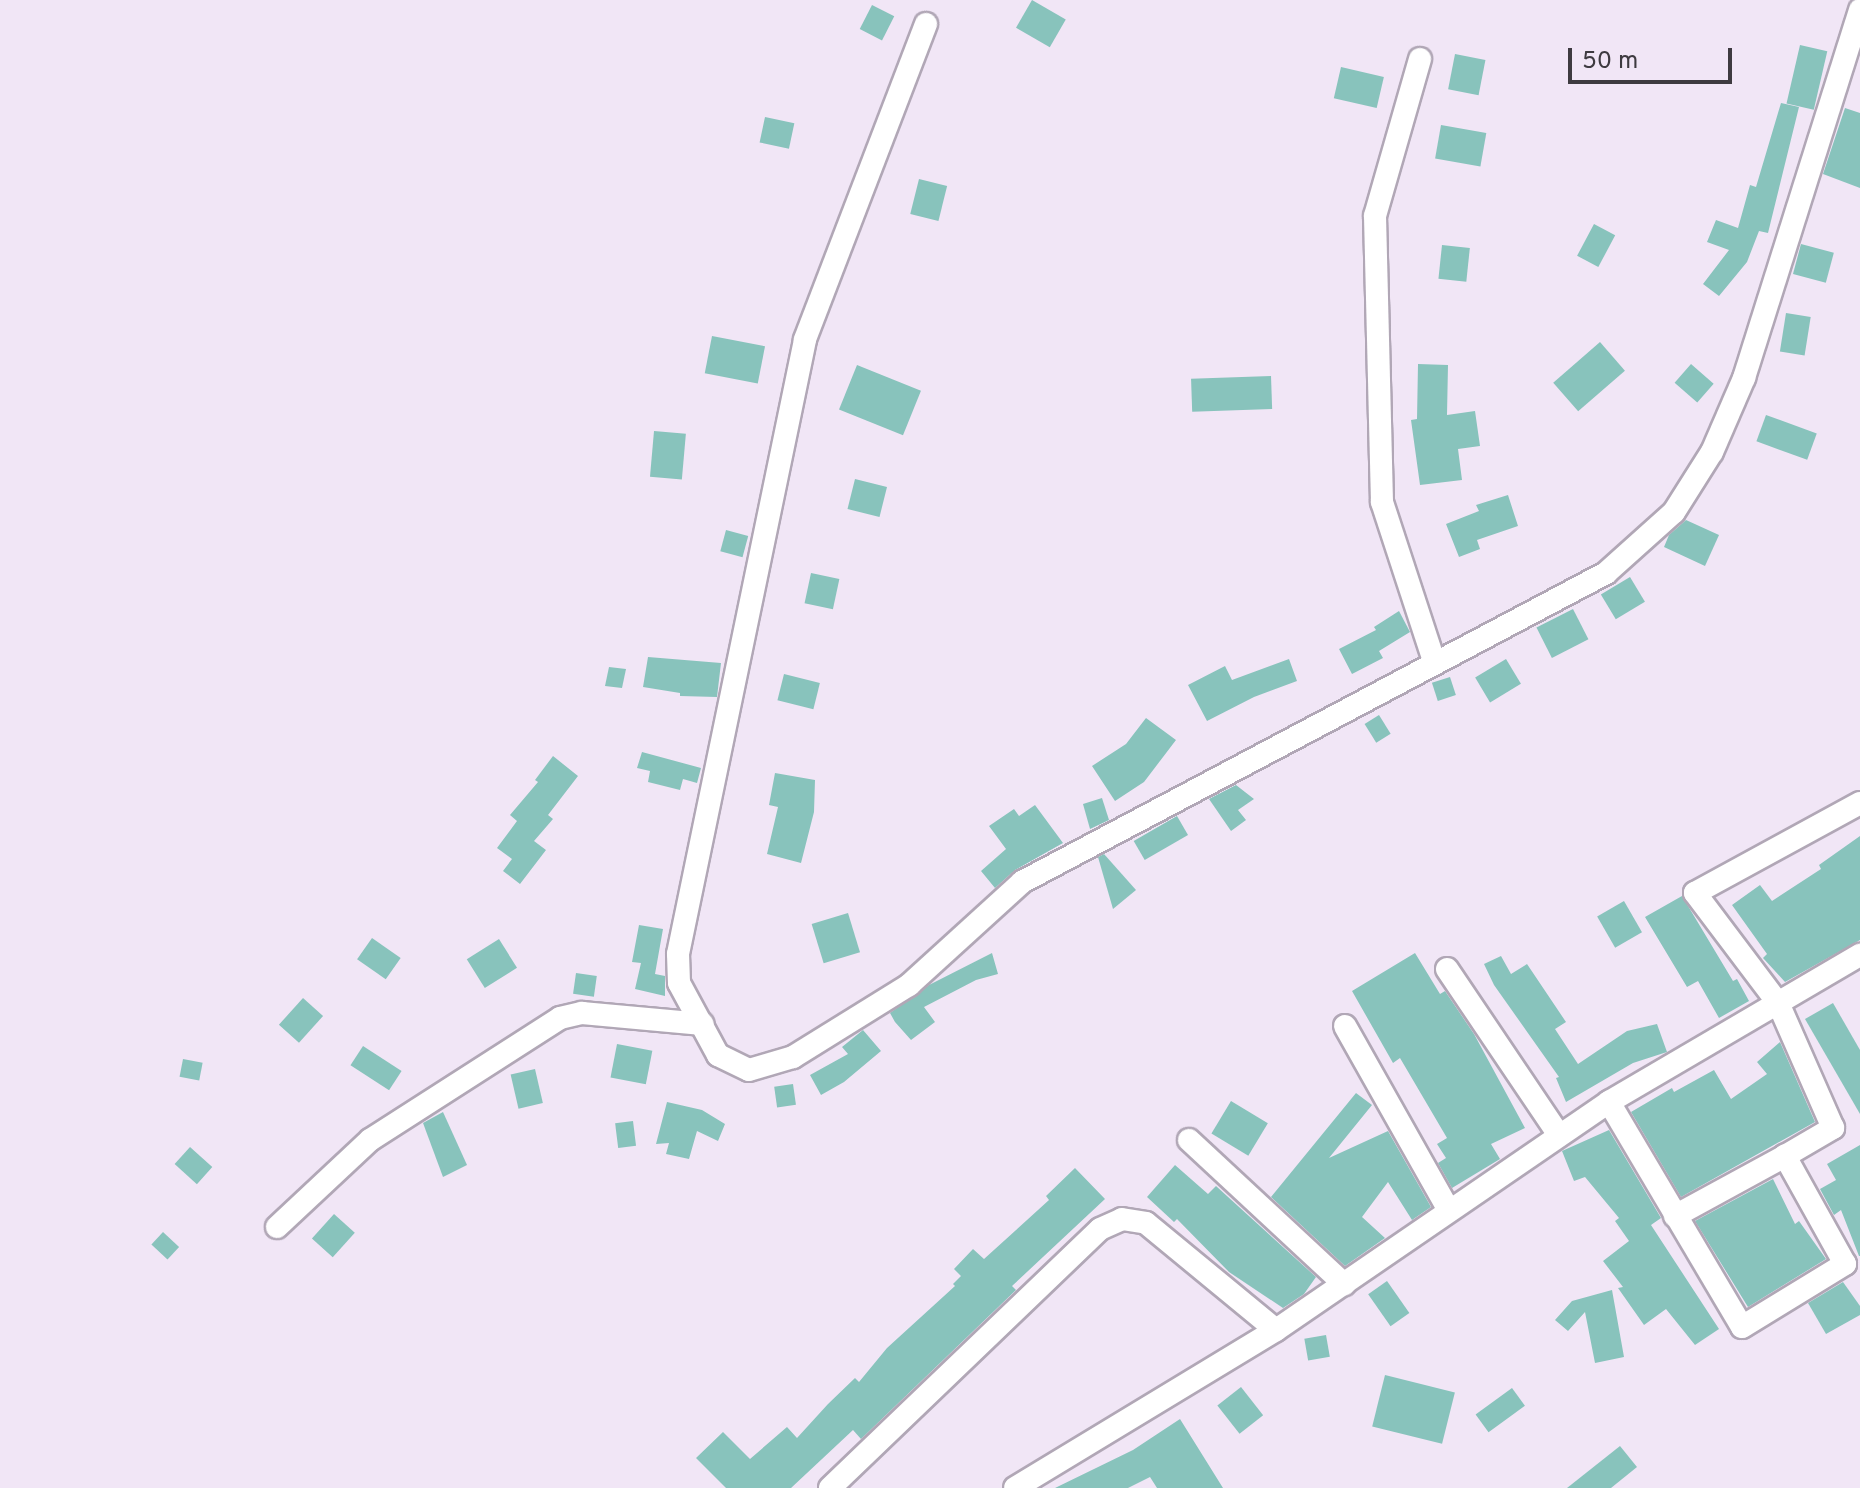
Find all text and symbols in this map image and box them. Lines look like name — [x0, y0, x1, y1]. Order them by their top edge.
scale bar — [1572, 32, 1736, 82]
text: 50 m — [1582, 47, 1638, 77]

